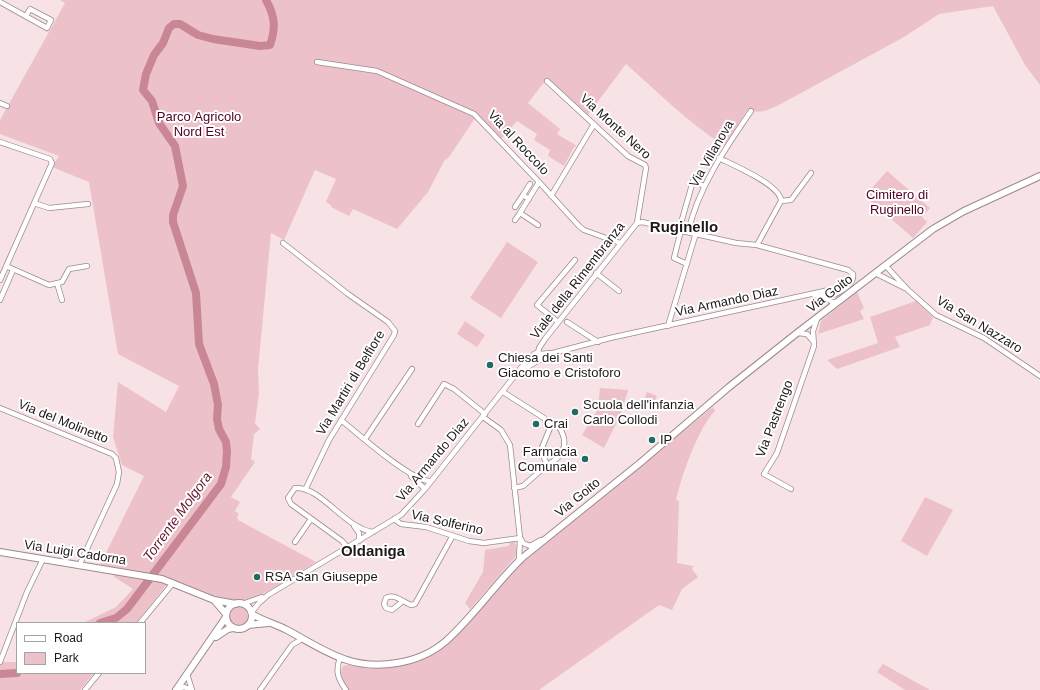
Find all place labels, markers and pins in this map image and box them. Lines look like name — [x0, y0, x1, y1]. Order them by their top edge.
place label: Chiesa dei Santi Giacomo e Cristoforo — [498, 350, 621, 381]
marker: Chiesa dei Santi Giacomo e Cristoforo — [485, 360, 495, 370]
place label: Scuola dell'infanzia Carlo Collodi — [583, 397, 694, 428]
marker: Scuola dell'infanzia Carlo Collodi — [570, 407, 580, 417]
place label: Crai — [544, 416, 568, 432]
marker: Crai — [531, 419, 541, 429]
place label: IP — [660, 432, 672, 448]
marker: IP — [647, 435, 657, 445]
place label: Farmacia Comunale — [518, 444, 577, 475]
marker: Farmacia Comunale — [580, 454, 590, 464]
place label: RSA San Giuseppe — [265, 569, 378, 585]
marker: RSA San Giuseppe — [252, 572, 262, 582]

